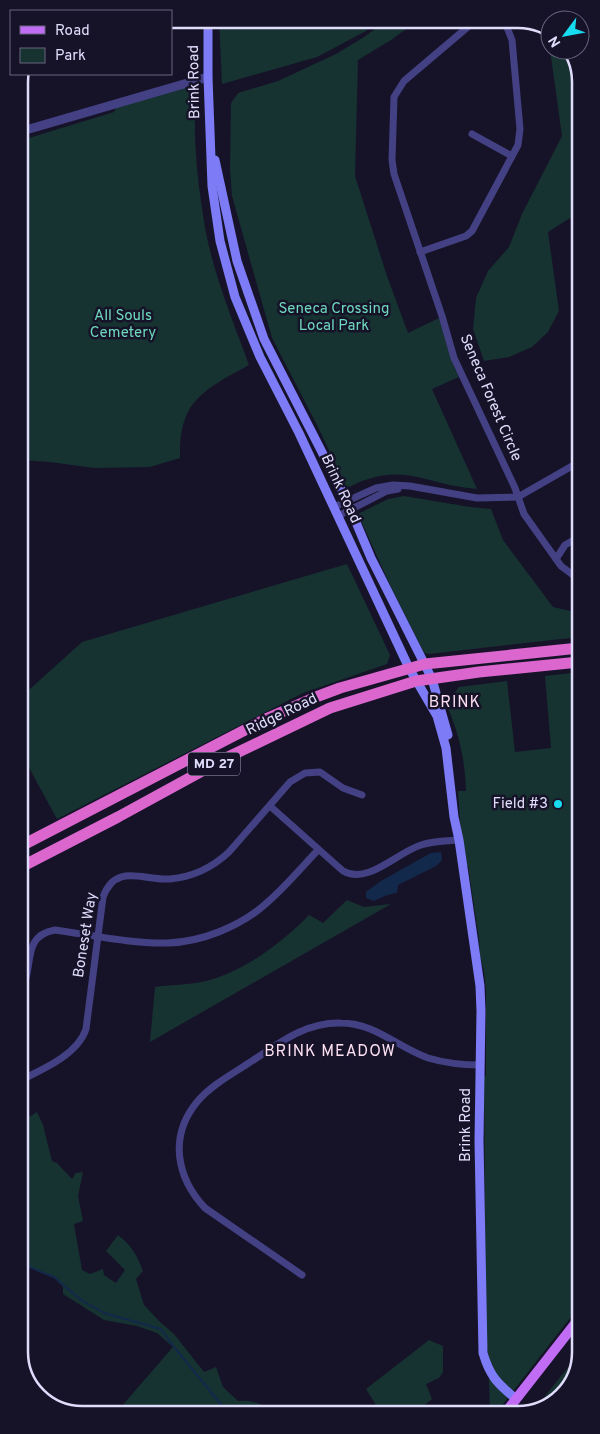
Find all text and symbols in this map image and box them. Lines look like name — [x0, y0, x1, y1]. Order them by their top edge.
legend — [10, 10, 172, 75]
north arrow — [540, 10, 590, 60]
text: Road — [55, 22, 90, 41]
text: N — [545, 32, 565, 50]
street label: Brink Road — [185, 45, 205, 119]
text: Park — [55, 47, 86, 66]
park label: Seneca Crossing Local Park — [278, 300, 390, 336]
park label: All Souls Cemetery — [90, 307, 156, 343]
street label: Seneca Forest Circle — [455, 332, 525, 464]
street label: Brink Road — [316, 451, 364, 527]
street label: Ridge Road — [243, 690, 321, 740]
district label: BRINK — [429, 693, 481, 713]
road number: MD 27 — [188, 752, 240, 776]
place label: Field #3 — [493, 795, 548, 814]
marker: Field #3 — [552, 798, 564, 810]
street label: Boneset Way — [70, 891, 102, 979]
district label: BRINK MEADOW — [264, 1042, 396, 1062]
street label: Brink Road — [457, 1088, 476, 1162]

